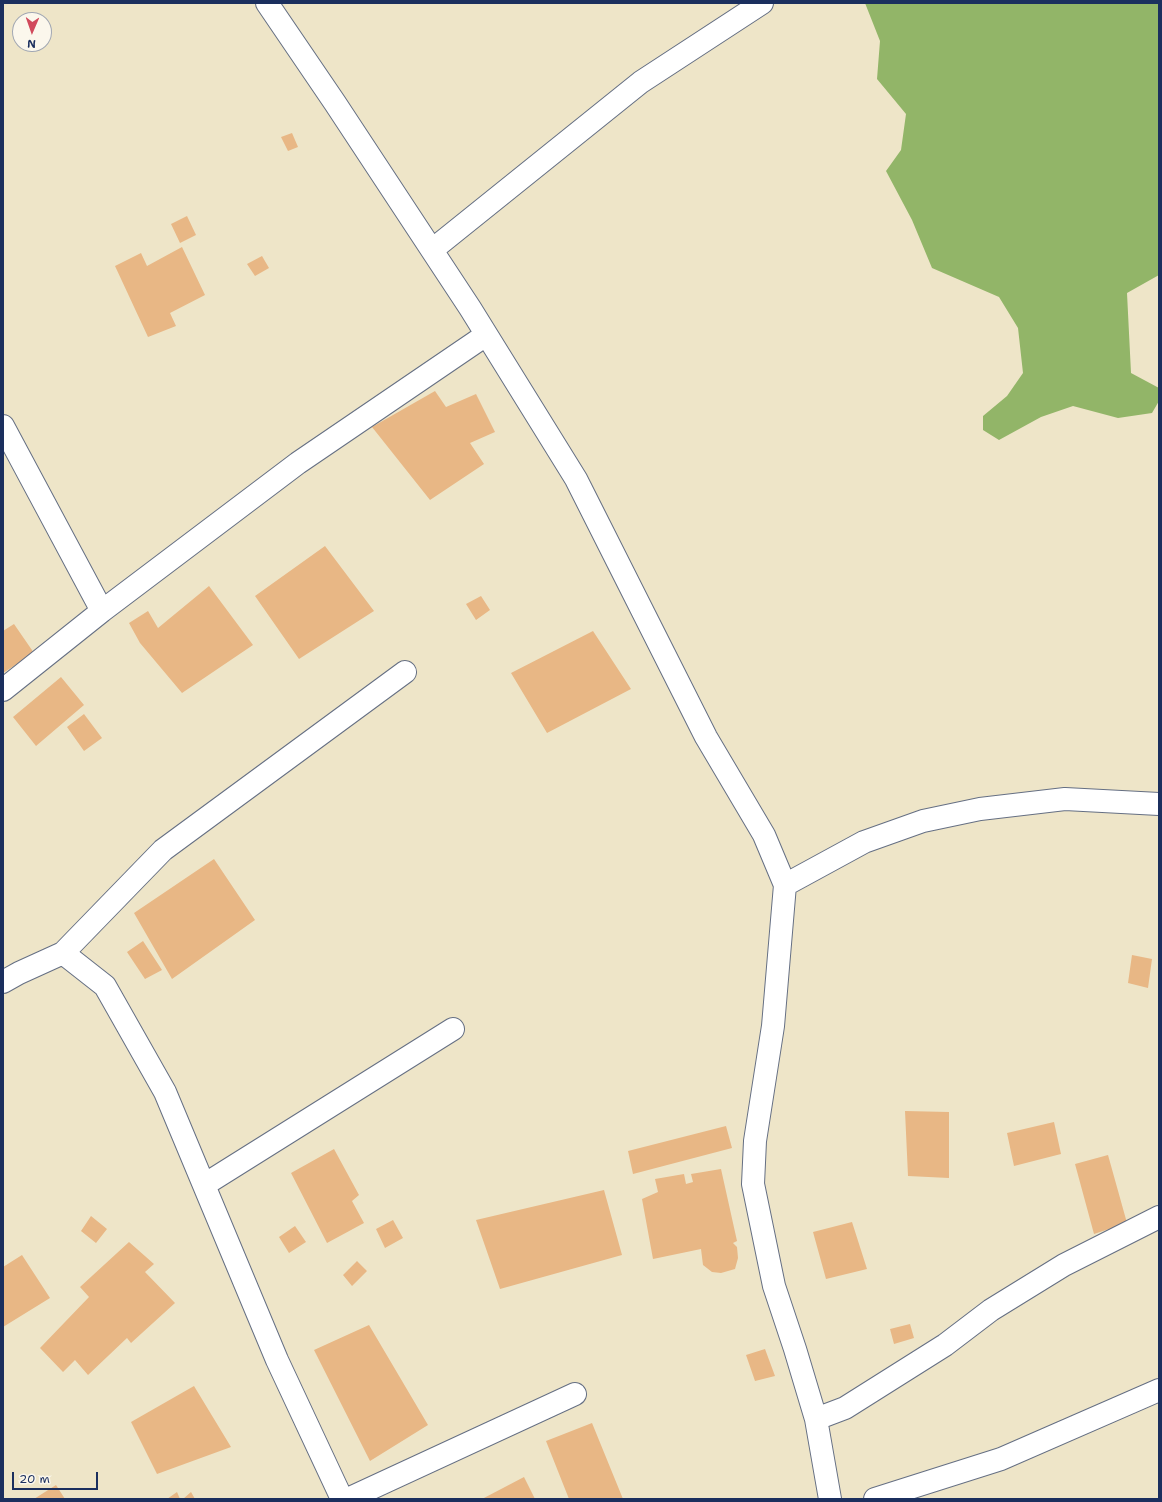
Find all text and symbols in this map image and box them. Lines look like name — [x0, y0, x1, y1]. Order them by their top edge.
north arrow — [12, 12, 52, 52]
text: N — [27, 36, 36, 51]
scale bar — [14, 1464, 100, 1490]
text: 20 m — [19, 1471, 50, 1487]

